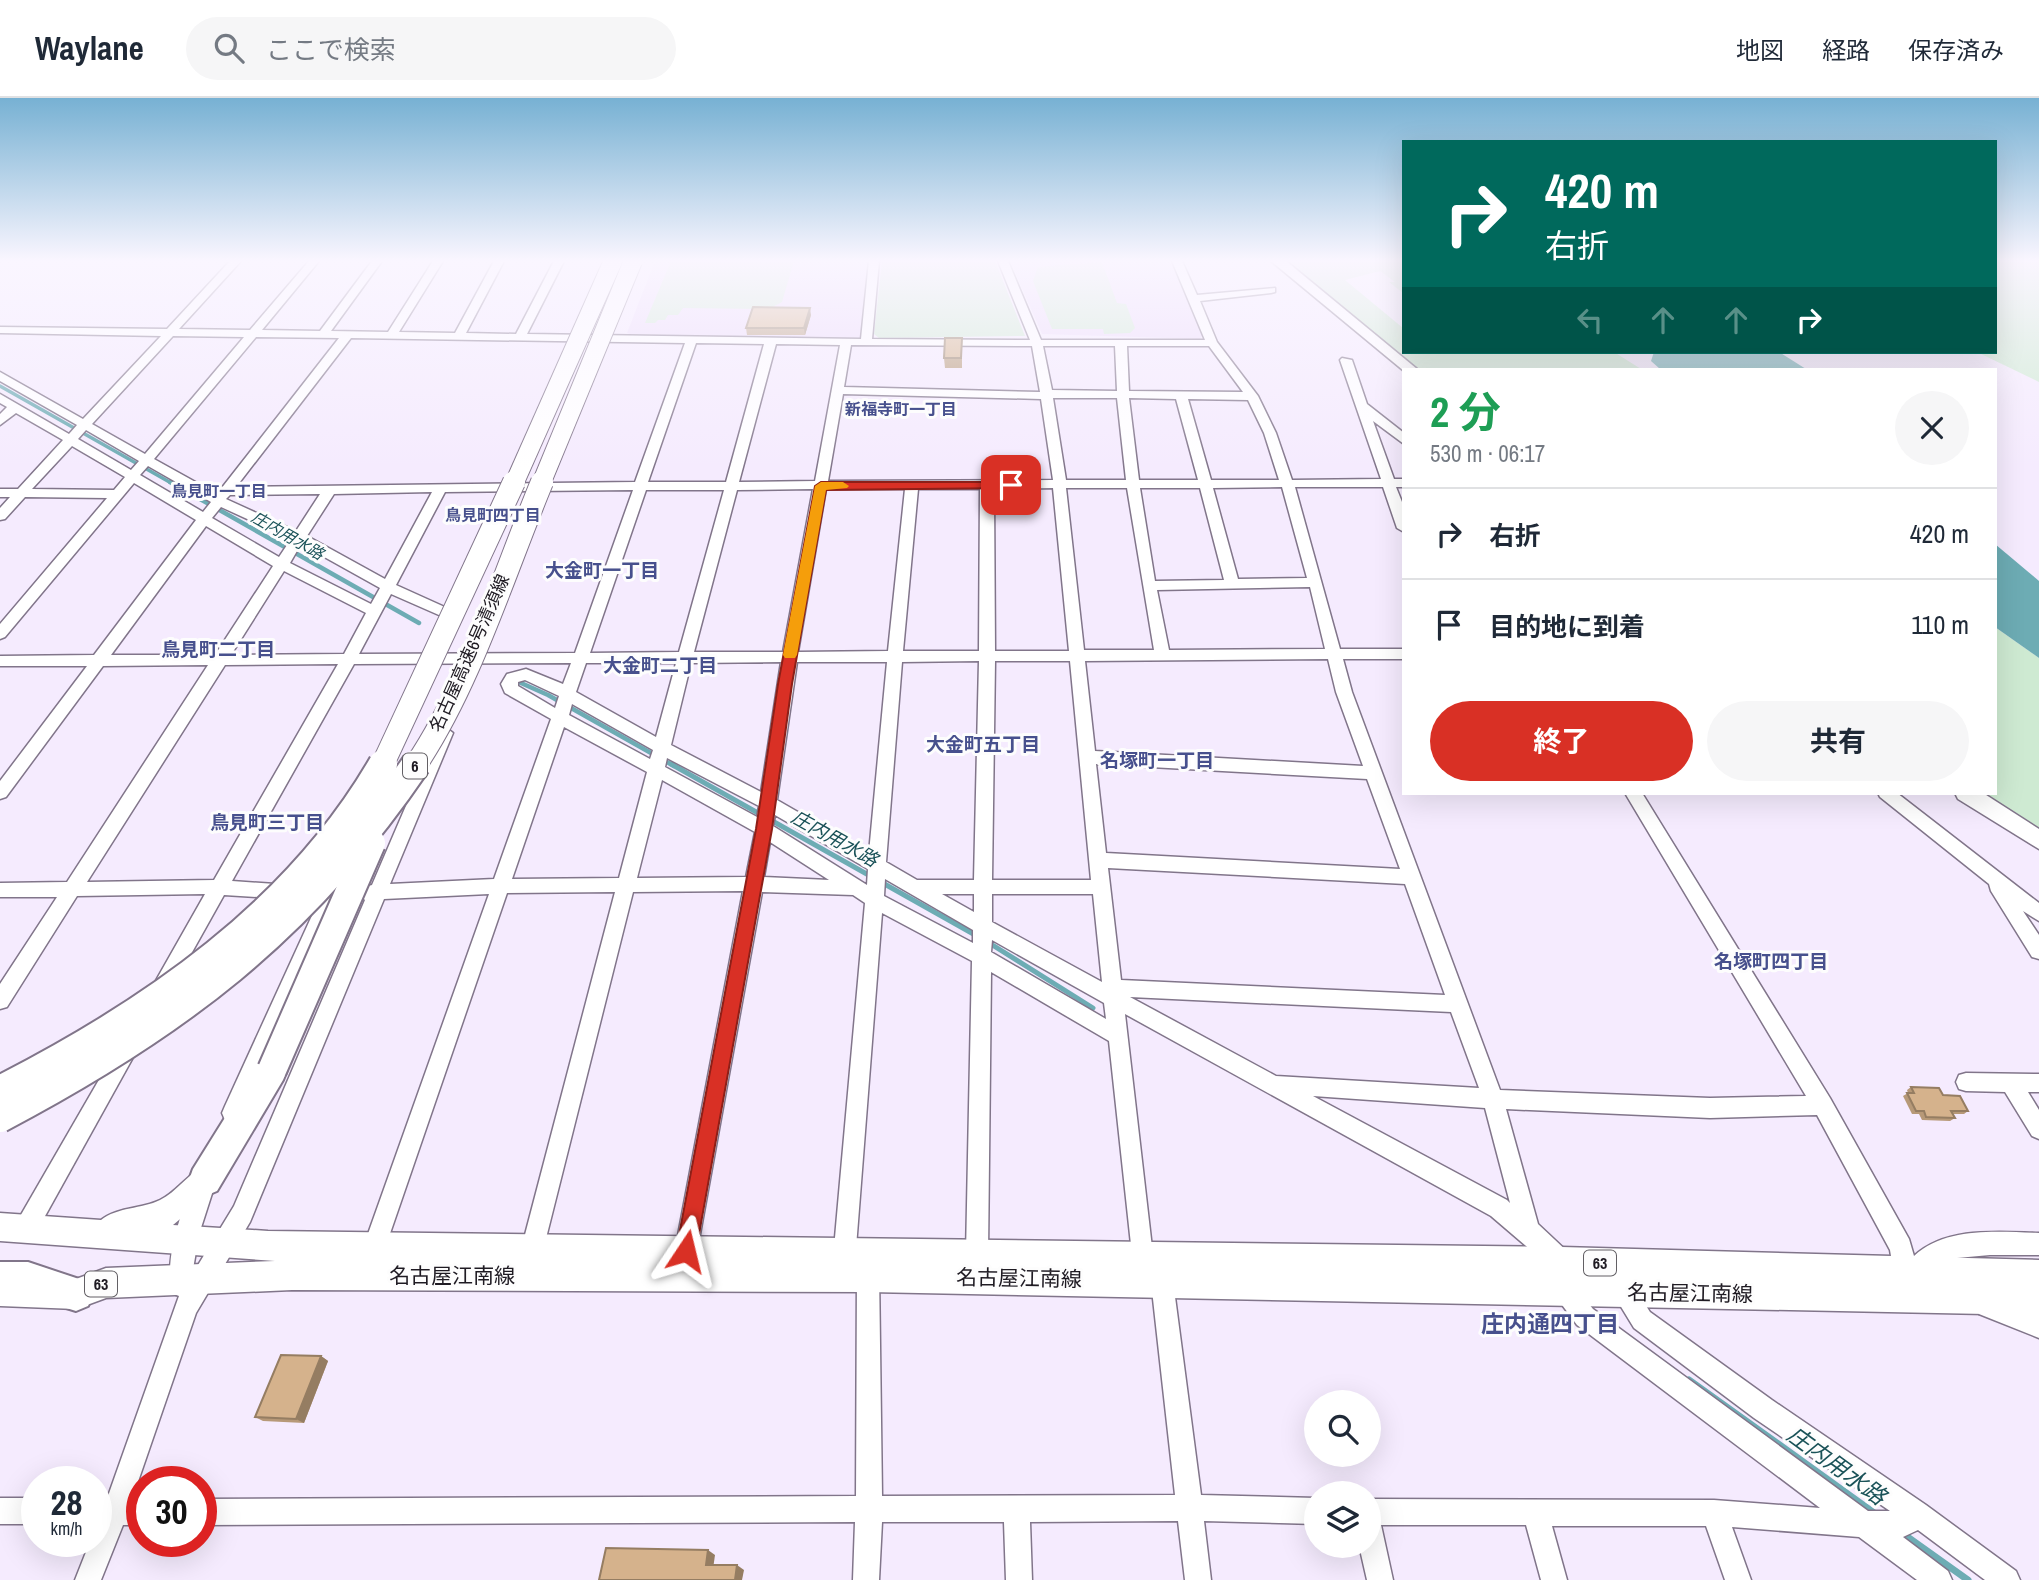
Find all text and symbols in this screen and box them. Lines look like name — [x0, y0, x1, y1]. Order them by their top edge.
search box — [186, 17, 676, 80]
text: Waylane — [35, 26, 144, 70]
icon: search — [210, 29, 248, 67]
text: ここで検索 — [266, 32, 396, 67]
text: 地図 — [1736, 34, 1784, 66]
text: 経路 — [1822, 34, 1870, 66]
text: 保存済み — [1908, 34, 2004, 66]
text: 420 m — [1545, 157, 1659, 223]
icon: right — [1430, 168, 1521, 259]
text: 右折 — [1545, 224, 1609, 267]
icon: left — [1571, 301, 1609, 339]
icon: ahead — [1644, 301, 1682, 339]
icon: ahead — [1717, 301, 1755, 339]
icon: right — [1790, 301, 1828, 339]
text: 2 分 — [1430, 384, 1501, 440]
button: close — [1895, 391, 1969, 465]
district label: 新福寺町一丁目 — [845, 398, 957, 420]
text: 530 m · 06:17 — [1430, 438, 1545, 469]
pin — [981, 455, 1041, 515]
icon: arrive — [992, 466, 1030, 504]
district label: 鳥見町一丁目 — [171, 480, 267, 502]
district label: 鳥見町四丁目 — [445, 504, 541, 526]
water label: 庄内用水路 — [248, 505, 330, 566]
icon: right — [1430, 515, 1468, 553]
text: 420 m — [1910, 516, 1969, 551]
text: 右折 — [1489, 518, 1541, 553]
district label: 大金町一丁目 — [545, 557, 659, 583]
street label: 名古屋高速6号清須線 — [423, 570, 515, 736]
icon: arrive — [1430, 606, 1468, 644]
text: 110 m — [1911, 607, 1969, 642]
text: 目的地に到着 — [1489, 609, 1645, 644]
district label: 鳥見町二丁目 — [161, 636, 275, 662]
district label: 大金町二丁目 — [603, 652, 717, 678]
button: 終了 — [1430, 701, 1693, 781]
button: 共有 — [1707, 701, 1969, 781]
district label: 大金町五丁目 — [926, 731, 1040, 757]
district label: 名塚町一丁目 — [1100, 747, 1214, 773]
road number: 6 — [403, 754, 427, 778]
water label: 庄内用水路 — [787, 804, 885, 873]
district label: 鳥見町三丁目 — [210, 809, 324, 835]
district label: 名塚町四丁目 — [1714, 948, 1828, 974]
position arrow — [649, 1214, 723, 1288]
road number: 63 — [1584, 1250, 1616, 1275]
street label: 名古屋江南線 — [389, 1261, 515, 1290]
street label: 名古屋江南線 — [956, 1262, 1082, 1294]
road number: 63 — [85, 1272, 117, 1296]
street label: 名古屋江南線 — [1627, 1277, 1753, 1309]
district label: 庄内通四丁目 — [1481, 1308, 1619, 1339]
map controls — [1304, 1390, 1381, 1558]
button: search — [1304, 1390, 1381, 1467]
water label: 庄内用水路 — [1781, 1419, 1894, 1513]
speed limit sign: 30 — [126, 1466, 217, 1557]
text: 28 — [51, 1479, 82, 1526]
button: layers — [1304, 1481, 1381, 1558]
text: km/h — [51, 1516, 83, 1541]

